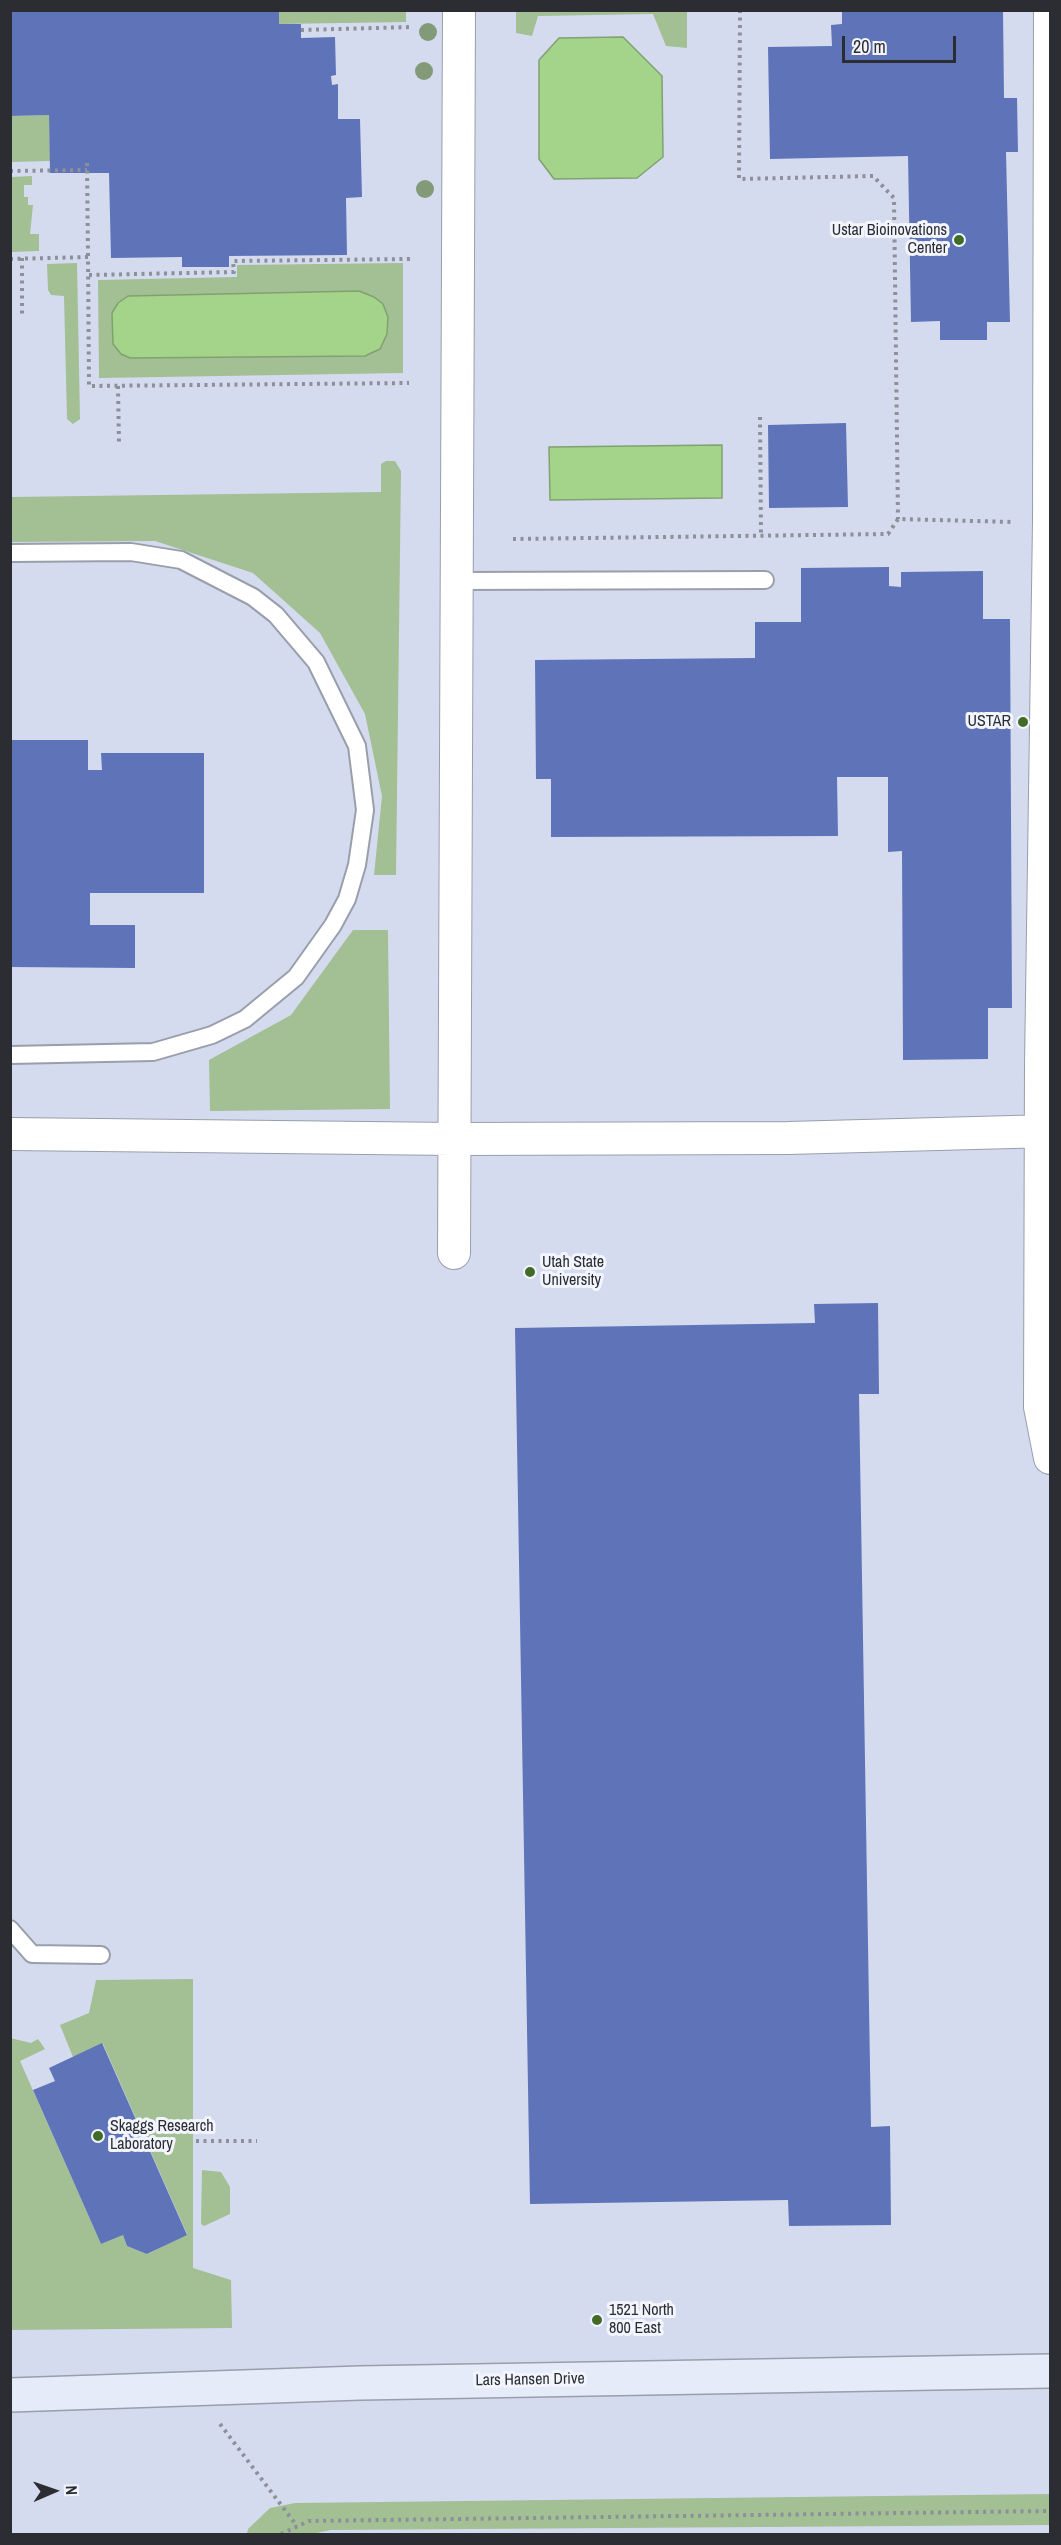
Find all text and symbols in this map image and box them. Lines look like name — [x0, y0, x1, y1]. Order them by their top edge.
scale bar — [845, 24, 959, 62]
text: 20 m — [853, 34, 886, 59]
place label: Ustar Bioinovations Center — [832, 221, 947, 259]
marker: Ustar Bioinovations Center — [952, 233, 966, 247]
place label: USTAR — [967, 712, 1011, 732]
marker: USTAR — [1016, 715, 1030, 729]
place label: Utah State University — [542, 1253, 604, 1291]
marker: Utah State University — [523, 1265, 537, 1279]
place label: Skaggs Research Laboratory — [110, 2117, 214, 2155]
marker: Skaggs Research Laboratory — [91, 2129, 105, 2143]
place label: 1521 North 800 East — [609, 2301, 674, 2339]
marker: 1521 North 800 East — [590, 2313, 604, 2327]
street label: Lars Hansen Drive — [475, 2369, 585, 2391]
north arrow — [24, 2461, 84, 2521]
text: N — [61, 2485, 83, 2495]

